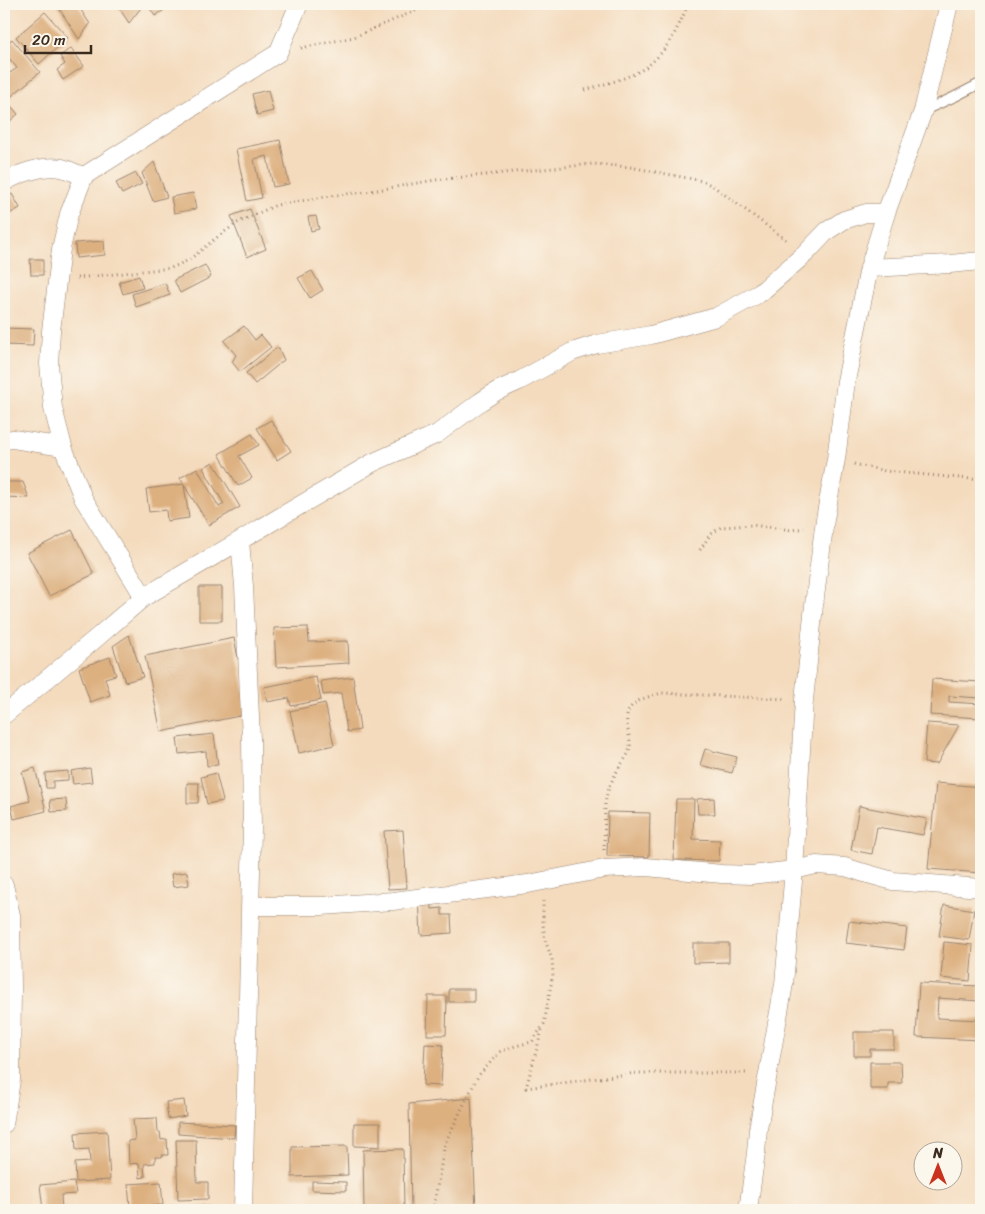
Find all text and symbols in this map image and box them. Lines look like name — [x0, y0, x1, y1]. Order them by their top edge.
scale bar — [25, 22, 91, 54]
text: 20 m — [32, 27, 66, 53]
text: N — [932, 1141, 943, 1166]
north arrow — [912, 1142, 962, 1192]

